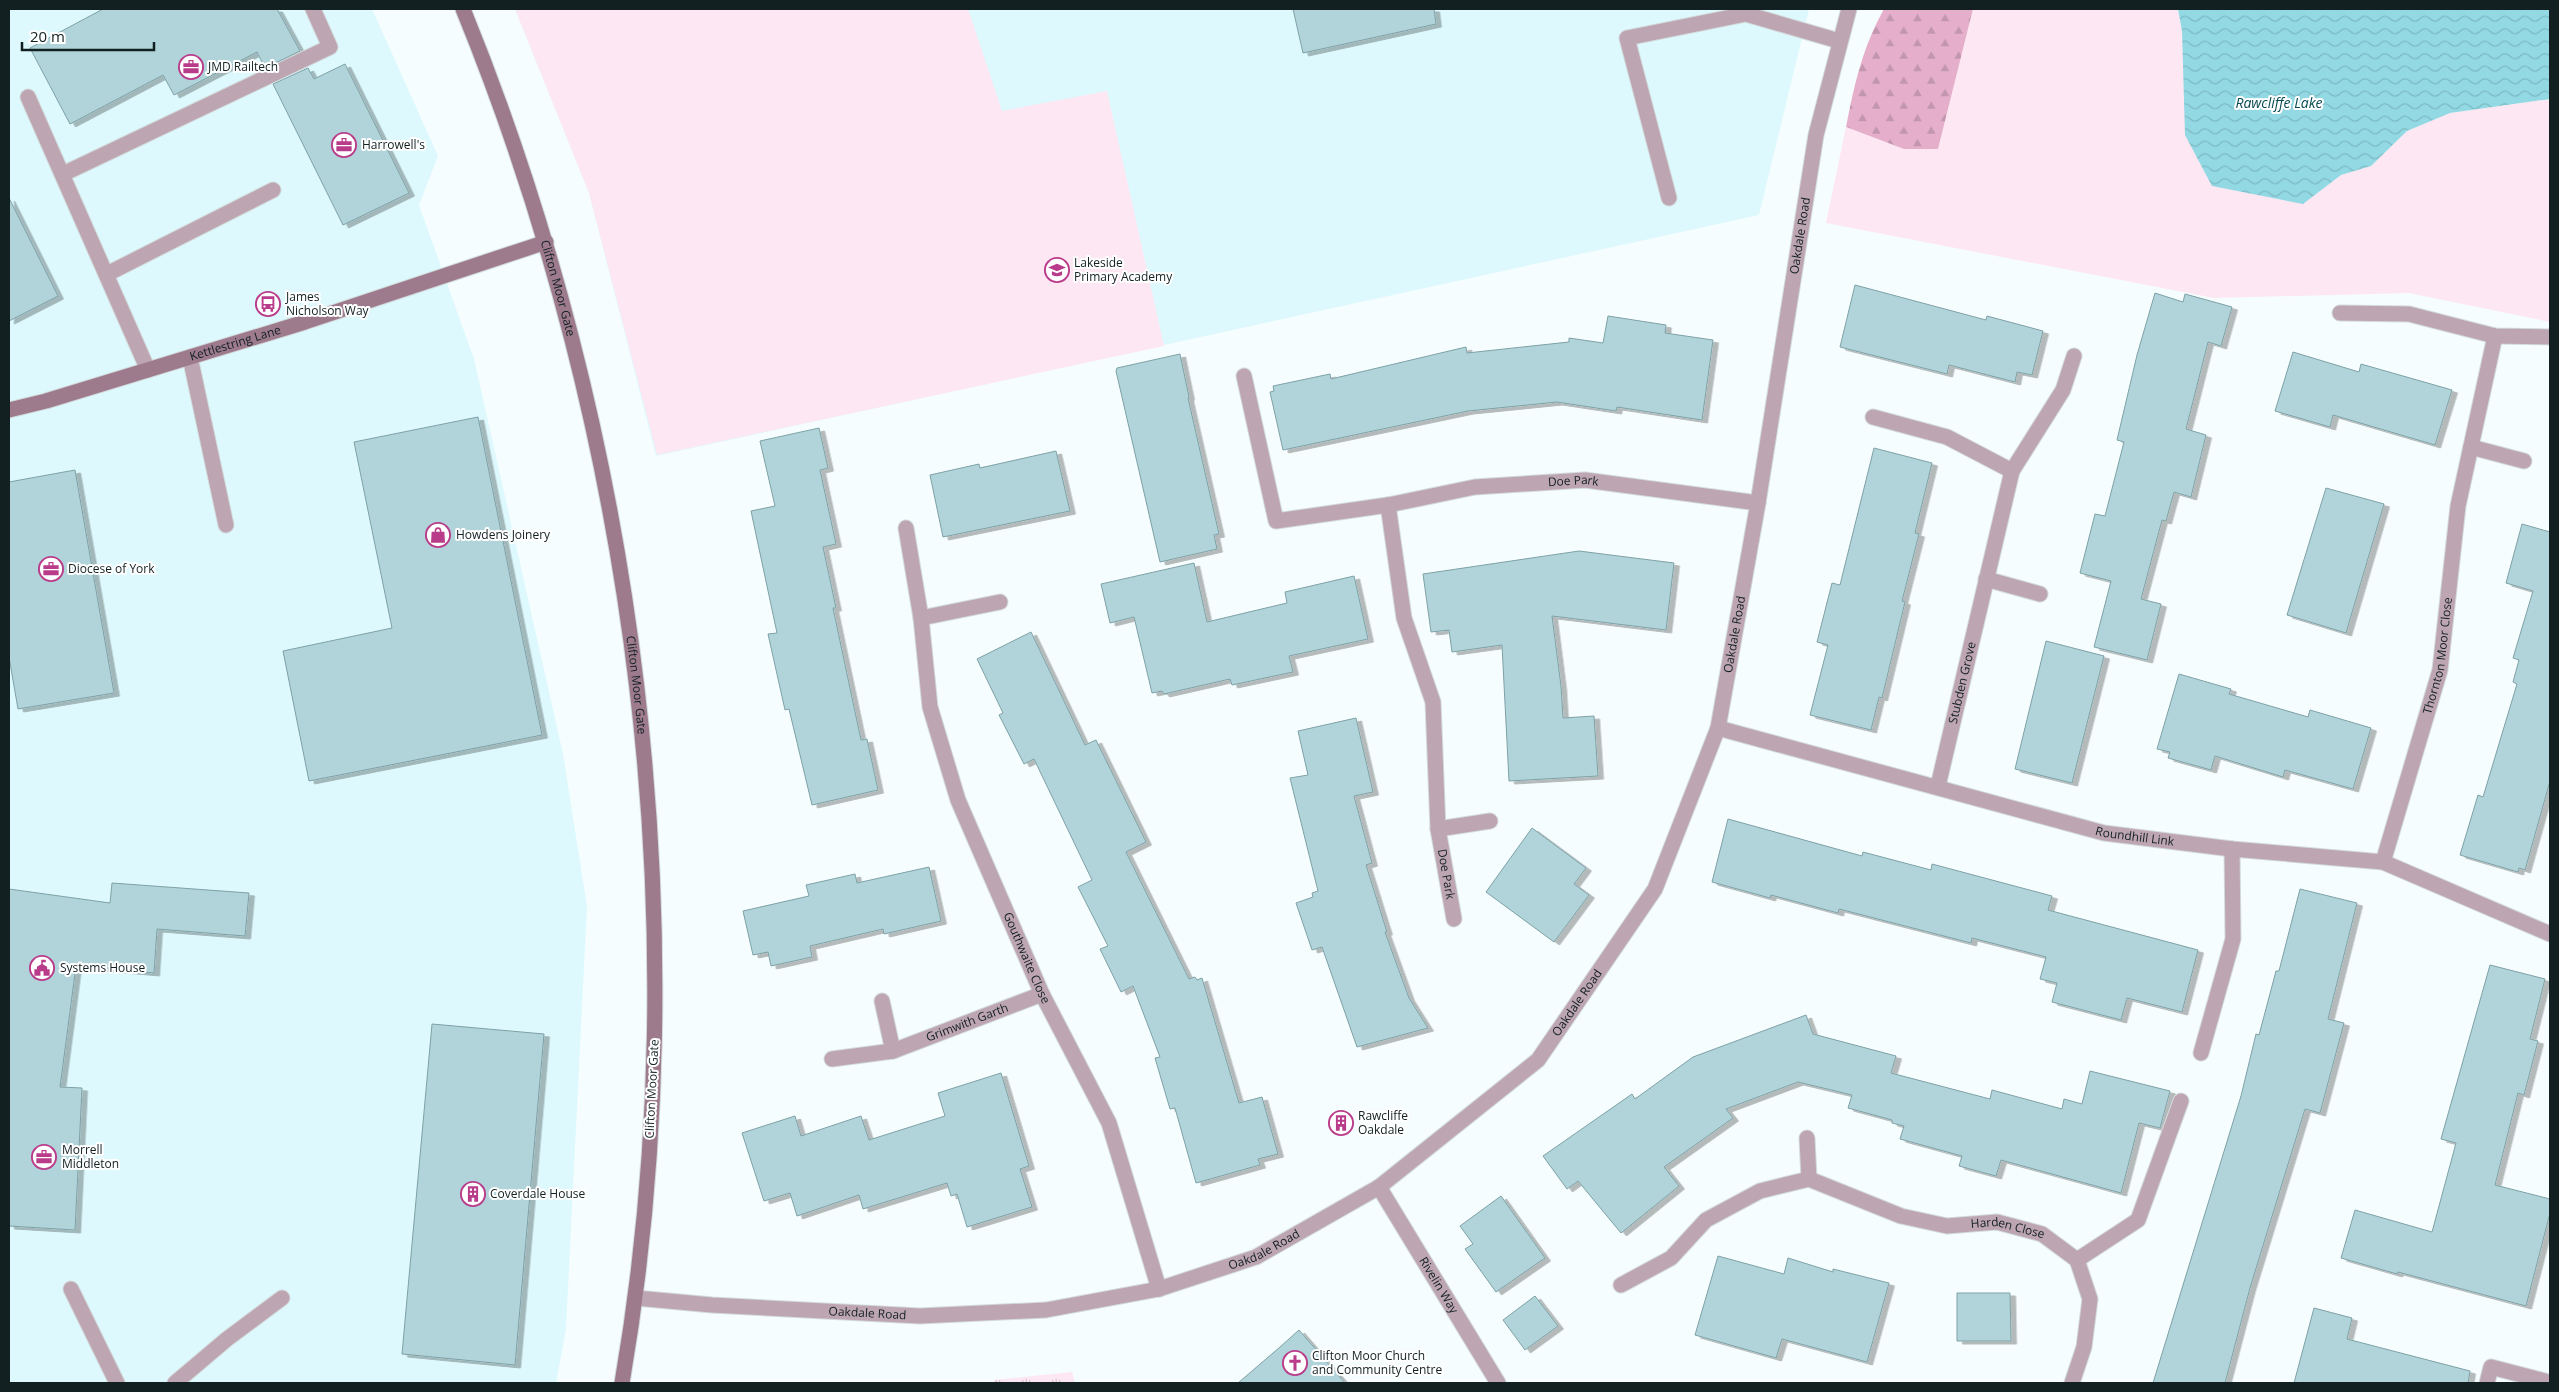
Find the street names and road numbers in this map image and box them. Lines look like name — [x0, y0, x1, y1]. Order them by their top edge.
street label: Oakdale Road — [1785, 196, 1814, 275]
street label: Clifton Moor Gate — [537, 238, 580, 338]
street label: Kettlestring Lane — [188, 321, 283, 365]
street label: Doe Park — [1547, 471, 1601, 490]
street label: Oakdale Road — [1719, 594, 1749, 674]
street label: Thornton Moor Close — [2418, 596, 2456, 716]
street label: Clifton Moor Gate — [622, 635, 651, 735]
street label: Stubden Grove — [1944, 640, 1980, 725]
street label: Roundhill Link — [2094, 822, 2176, 850]
street label: Doe Park — [1434, 848, 1459, 901]
street label: Gouthwaite Close — [1000, 909, 1055, 1007]
street label: Oakdale Road — [1548, 966, 1606, 1040]
street label: Grimwith Garth — [923, 999, 1011, 1046]
street label: Clifton Moor Gate — [640, 1039, 663, 1139]
street label: Harden Close — [1970, 1213, 2047, 1242]
street label: Oakdale Road — [1226, 1225, 1303, 1274]
street label: Rivelin Way — [1415, 1253, 1463, 1317]
street label: Oakdale Road — [828, 1302, 907, 1323]

